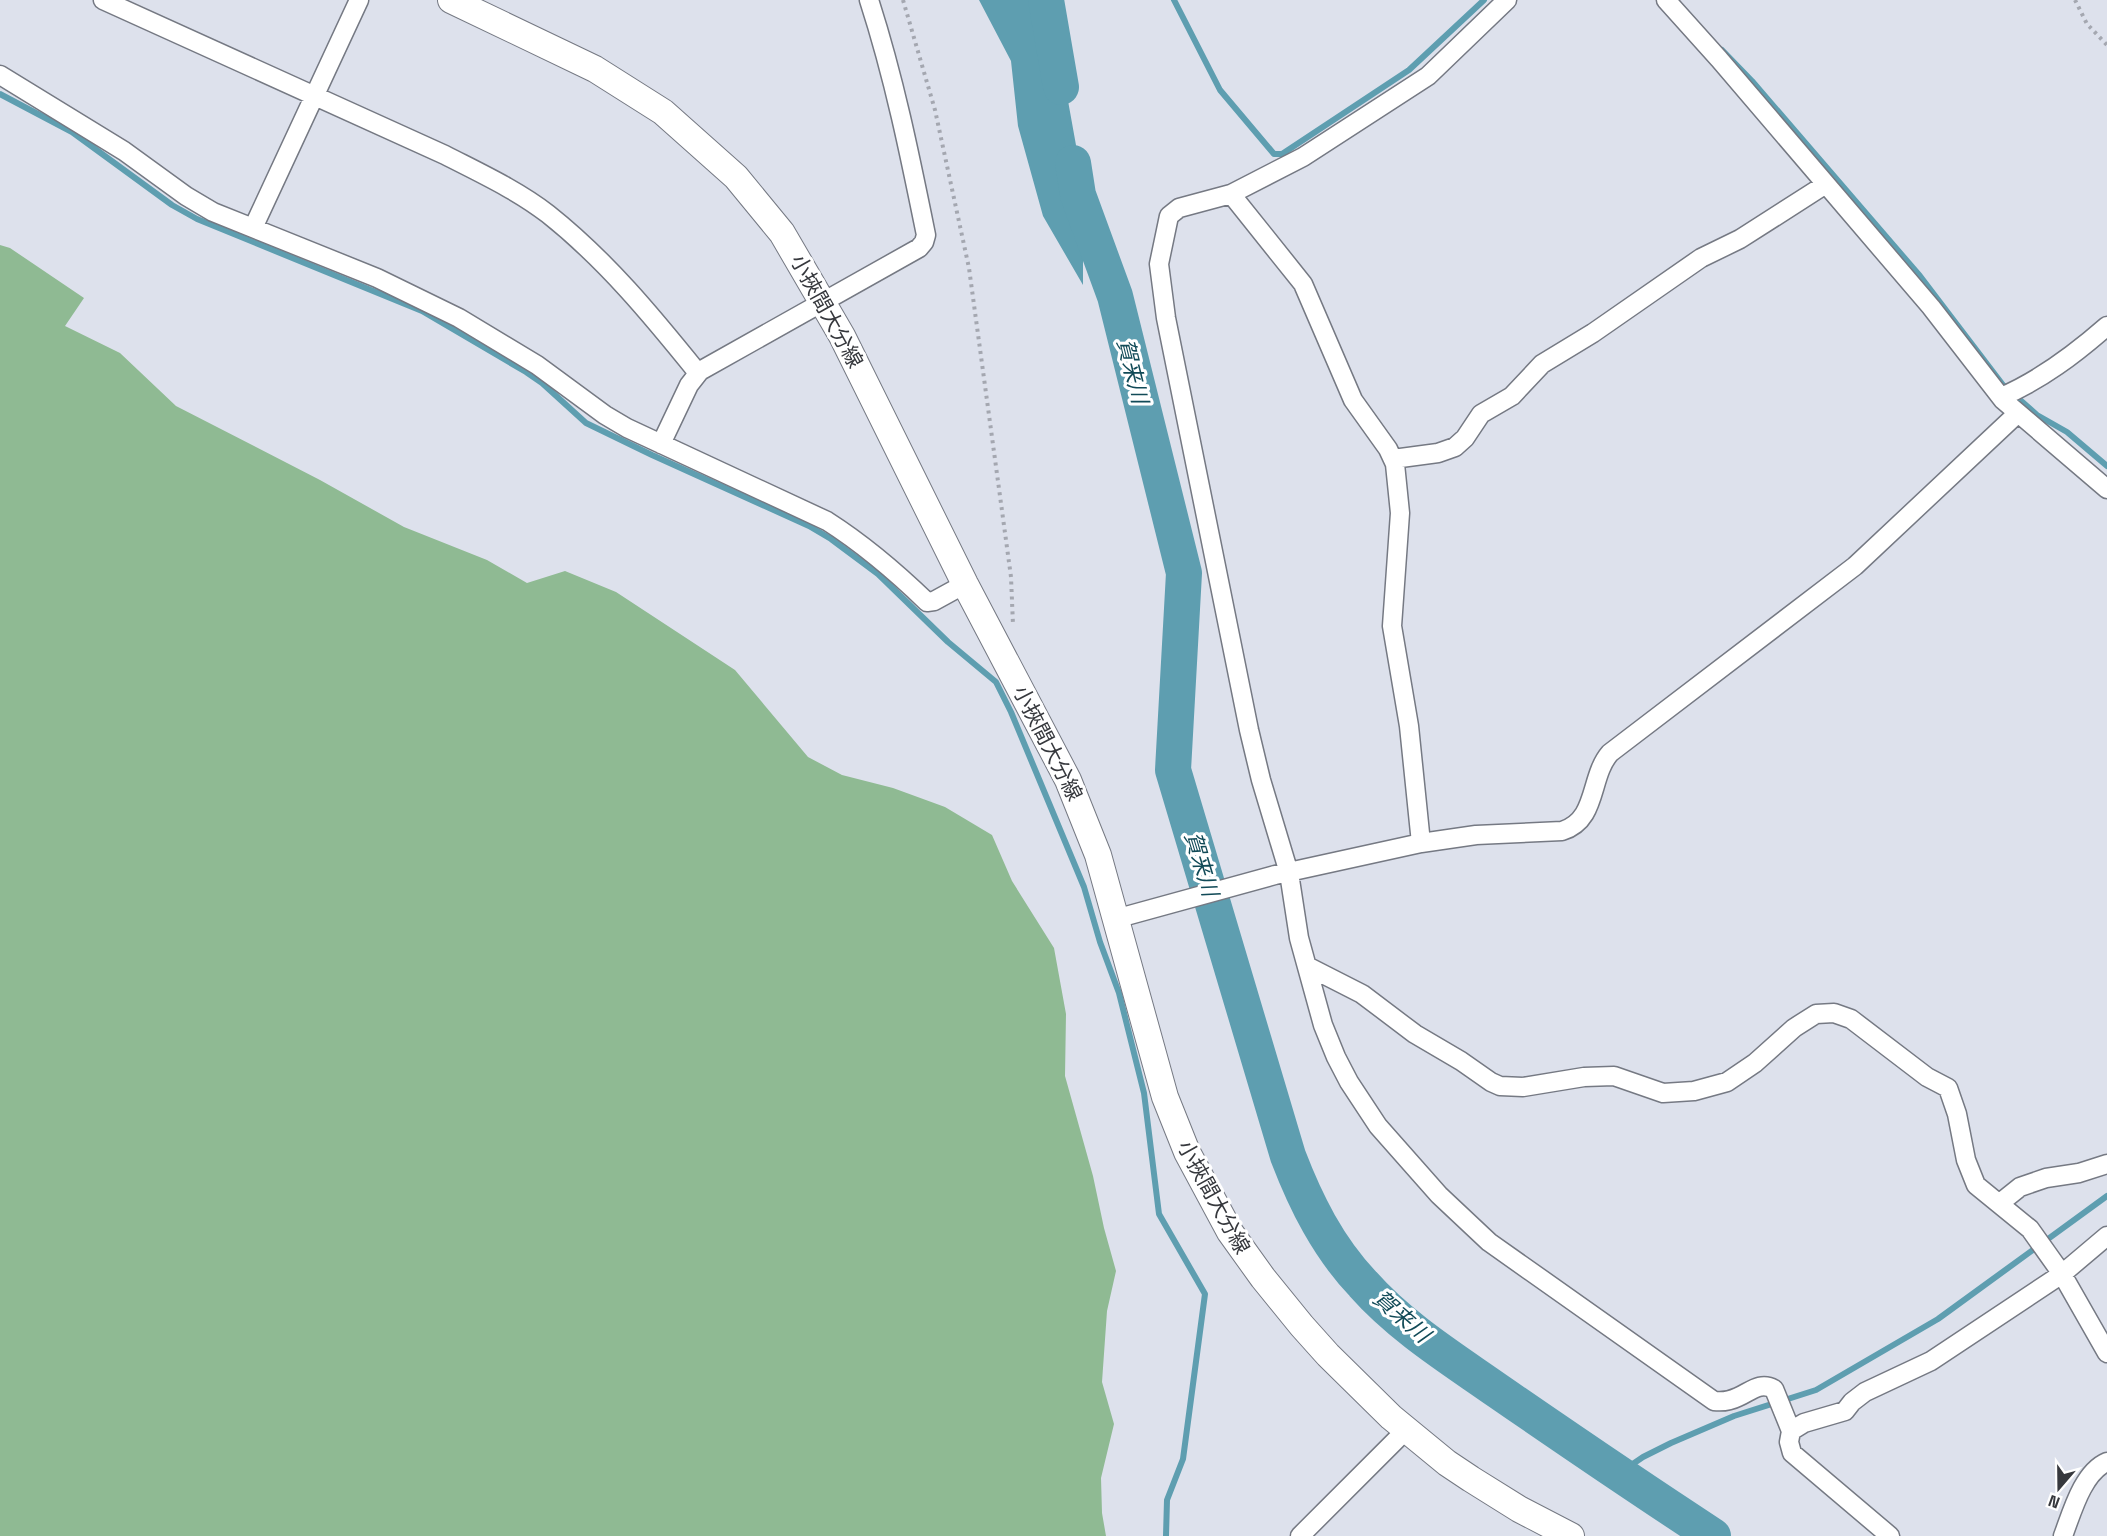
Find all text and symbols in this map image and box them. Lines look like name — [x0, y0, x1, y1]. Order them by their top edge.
street label: 小挾間大分線 — [785, 249, 869, 373]
water label: 賀来川 — [1111, 336, 1155, 408]
street label: 小挾間大分線 — [1007, 681, 1089, 805]
water label: 賀来川 — [1179, 828, 1226, 902]
street label: 小挾間大分線 — [1172, 1135, 1256, 1259]
water label: 賀来川 — [1368, 1284, 1438, 1350]
north arrow — [2029, 1458, 2089, 1518]
text: N — [2045, 1490, 2063, 1513]

